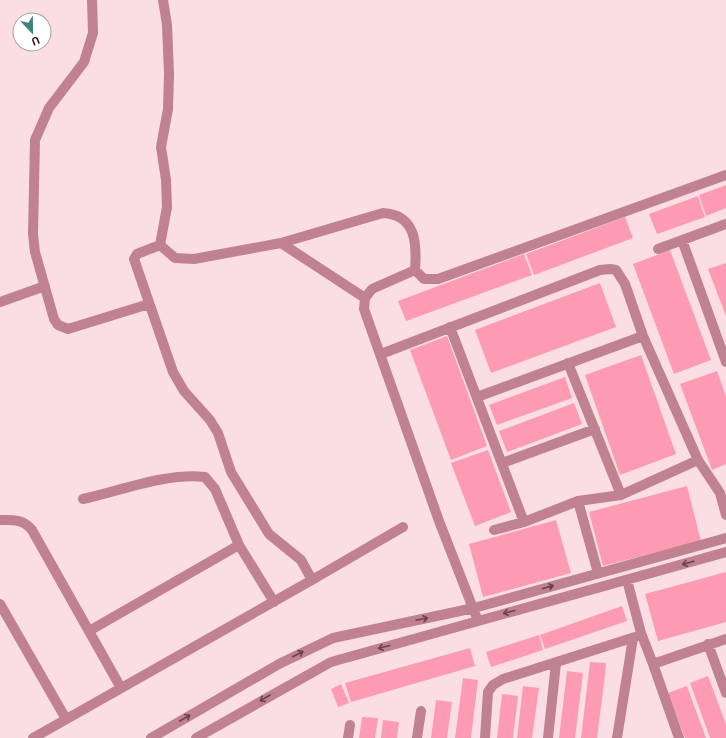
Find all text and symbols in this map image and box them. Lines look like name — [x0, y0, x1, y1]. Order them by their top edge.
north arrow — [12, 12, 52, 52]
text: U — [30, 34, 42, 48]
one-way arrow — [682, 560, 695, 567]
one-way arrow — [542, 583, 555, 590]
one-way arrow — [503, 609, 516, 617]
one-way arrow — [415, 614, 428, 622]
one-way arrow — [377, 644, 390, 651]
one-way arrow — [291, 650, 303, 657]
one-way arrow — [259, 695, 271, 703]
one-way arrow — [179, 714, 191, 722]

